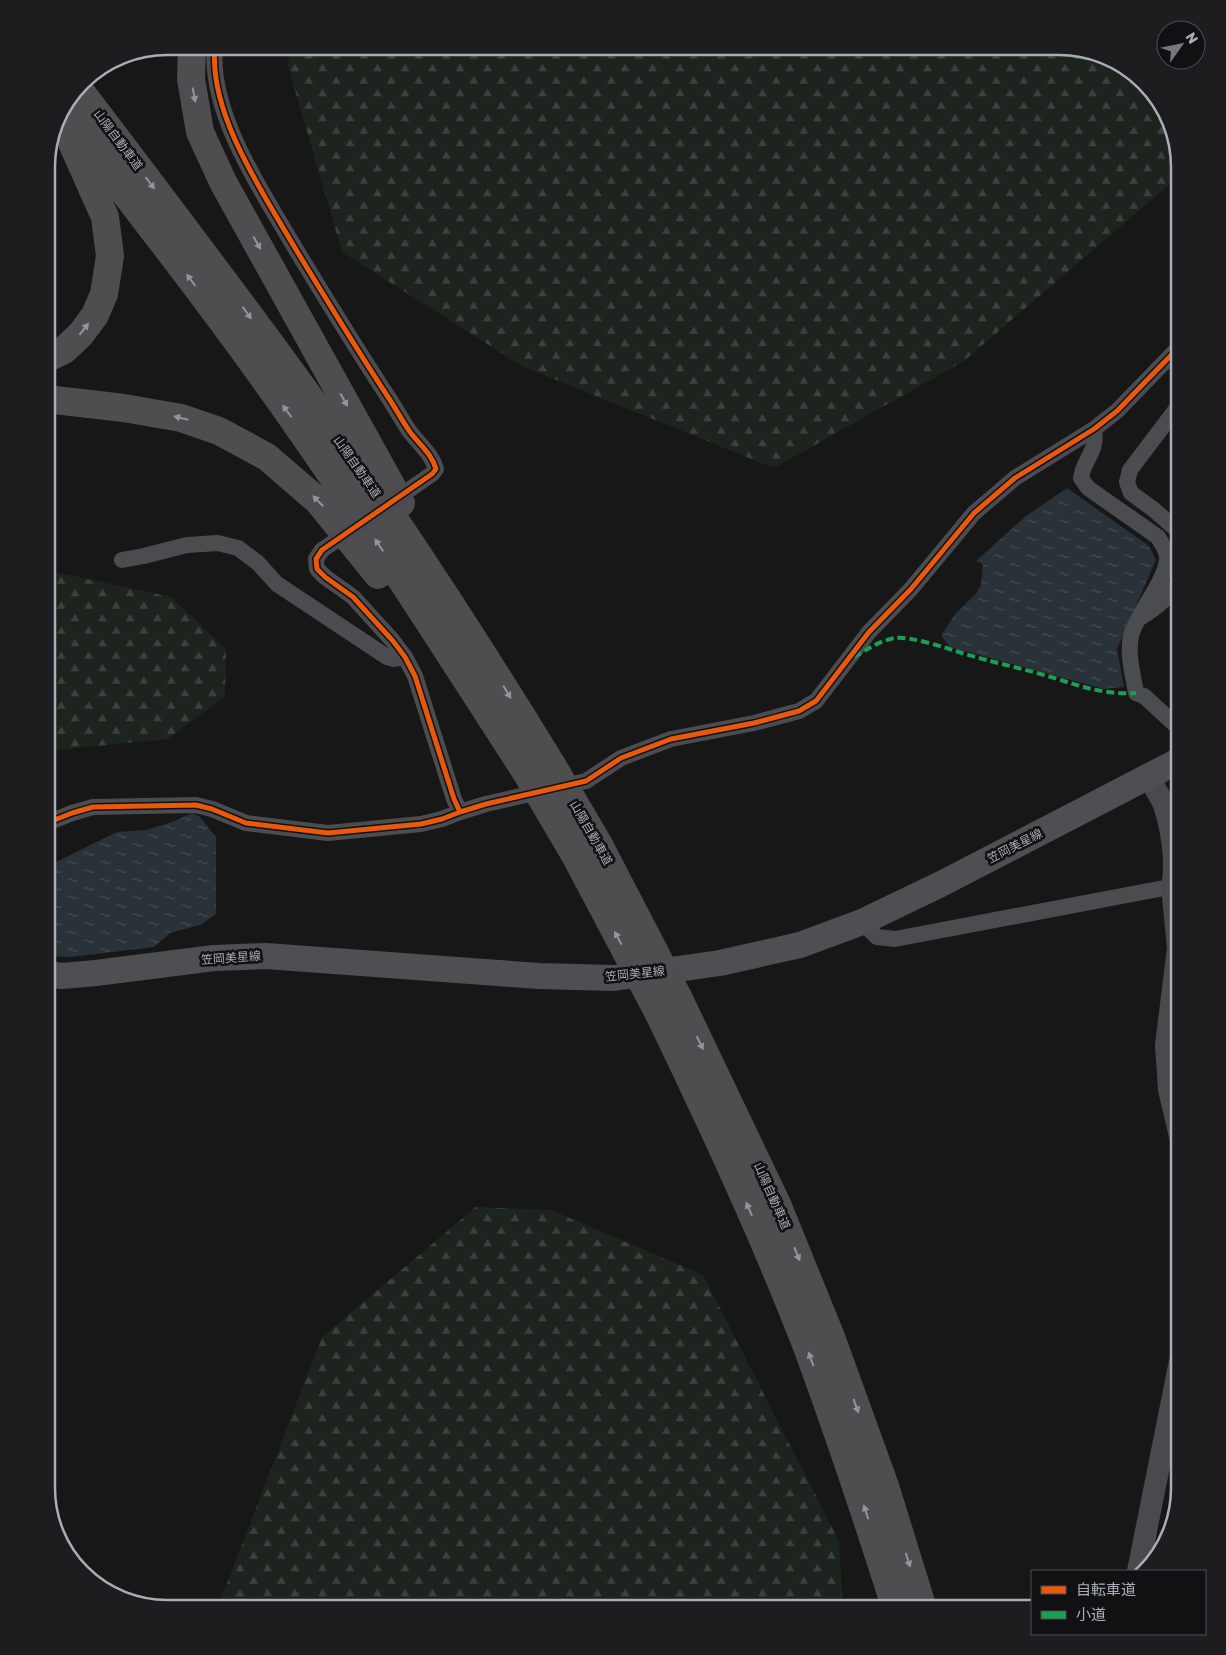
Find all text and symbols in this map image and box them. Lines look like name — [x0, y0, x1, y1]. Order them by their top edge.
north arrow — [1156, 20, 1206, 70]
text: N — [1182, 29, 1201, 47]
one-way arrow — [190, 87, 198, 103]
street label: 山陽自動車道 — [91, 107, 145, 173]
one-way arrow — [145, 176, 155, 190]
one-way arrow — [253, 236, 261, 250]
one-way arrow — [186, 273, 196, 287]
one-way arrow — [242, 306, 252, 320]
one-way arrow — [79, 323, 90, 336]
one-way arrow — [340, 393, 348, 408]
one-way arrow — [282, 404, 292, 418]
one-way arrow — [173, 414, 188, 422]
street label: 山陽自動車道 — [331, 433, 383, 501]
one-way arrow — [312, 496, 324, 508]
one-way arrow — [374, 538, 383, 552]
one-way arrow — [503, 686, 512, 699]
street label: 山陽自動車道 — [567, 798, 615, 868]
street label: 笠岡美星線 — [985, 826, 1045, 866]
one-way arrow — [614, 931, 623, 944]
street label: 笠岡美星線 — [201, 949, 261, 967]
street label: 笠岡美星線 — [604, 964, 666, 984]
one-way arrow — [696, 1036, 704, 1050]
street label: 山陽自動車道 — [751, 1160, 793, 1232]
one-way arrow — [745, 1202, 753, 1216]
one-way arrow — [793, 1247, 801, 1262]
one-way arrow — [807, 1351, 815, 1366]
one-way arrow — [853, 1398, 860, 1413]
one-way arrow — [861, 1505, 869, 1520]
one-way arrow — [905, 1552, 912, 1567]
legend — [1031, 1570, 1206, 1635]
text: 自転車道 — [1076, 1581, 1136, 1599]
text: 小道 — [1076, 1606, 1106, 1624]

